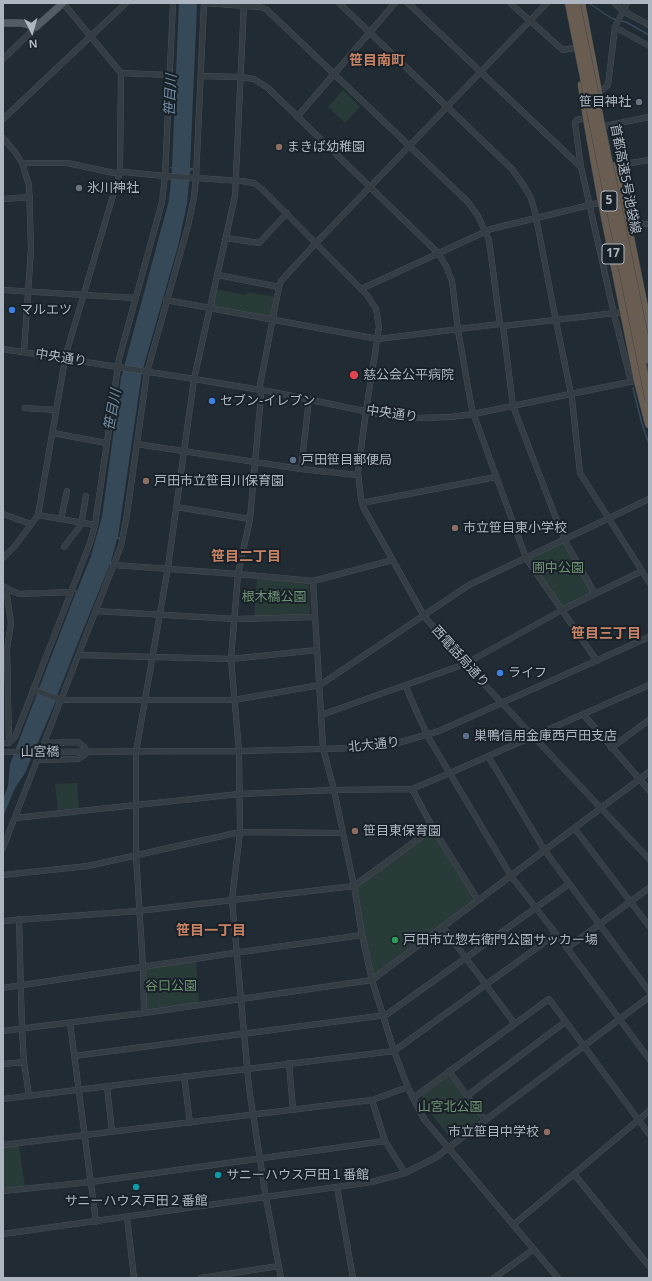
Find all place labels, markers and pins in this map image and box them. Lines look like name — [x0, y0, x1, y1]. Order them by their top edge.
place label: 笹目神社 — [579, 94, 631, 110]
marker: 笹目神社 — [634, 97, 644, 107]
place label: まきば幼稚園 — [287, 139, 365, 155]
marker: まきば幼稚園 — [274, 142, 284, 152]
place label: 氷川神社 — [87, 180, 139, 196]
marker: 氷川神社 — [74, 183, 84, 193]
place label: マルエツ — [20, 302, 72, 318]
marker: マルエツ — [7, 305, 17, 315]
place label: 慈公会公平病院 — [363, 367, 454, 383]
marker: 慈公会公平病院 — [348, 369, 360, 381]
place label: セブン-イレブン — [220, 393, 315, 409]
marker: セブン-イレブン — [207, 396, 217, 406]
place label: 戸田笹目郵便局 — [301, 452, 392, 468]
marker: 戸田笹目郵便局 — [288, 455, 298, 465]
place label: 戸田市立笹目川保育園 — [154, 473, 284, 489]
marker: 戸田市立笹目川保育園 — [141, 476, 151, 486]
place label: 市立笹目東小学校 — [463, 520, 567, 536]
marker: 市立笹目東小学校 — [450, 523, 460, 533]
place label: ライフ — [508, 665, 547, 681]
marker: ライフ — [495, 668, 505, 678]
place label: 巣鴨信用金庫西戸田支店 — [474, 728, 617, 744]
marker: 巣鴨信用金庫西戸田支店 — [461, 731, 471, 741]
place label: 笹目東保育園 — [363, 823, 441, 839]
marker: 笹目東保育園 — [350, 826, 360, 836]
place label: 戸田市立惣右衛門公園サッカー場 — [403, 932, 598, 948]
marker: 戸田市立惣右衛門公園サッカー場 — [390, 935, 400, 945]
place label: 市立笹目中学校 — [448, 1124, 539, 1140]
marker: 市立笹目中学校 — [542, 1127, 552, 1137]
place label: サニーハウス戸田１番館 — [226, 1167, 369, 1183]
marker: サニーハウス戸田１番館 — [213, 1170, 223, 1180]
marker: サニーハウス戸田２番館 — [131, 1182, 141, 1192]
place label: サニーハウス戸田２番館 — [65, 1193, 207, 1209]

